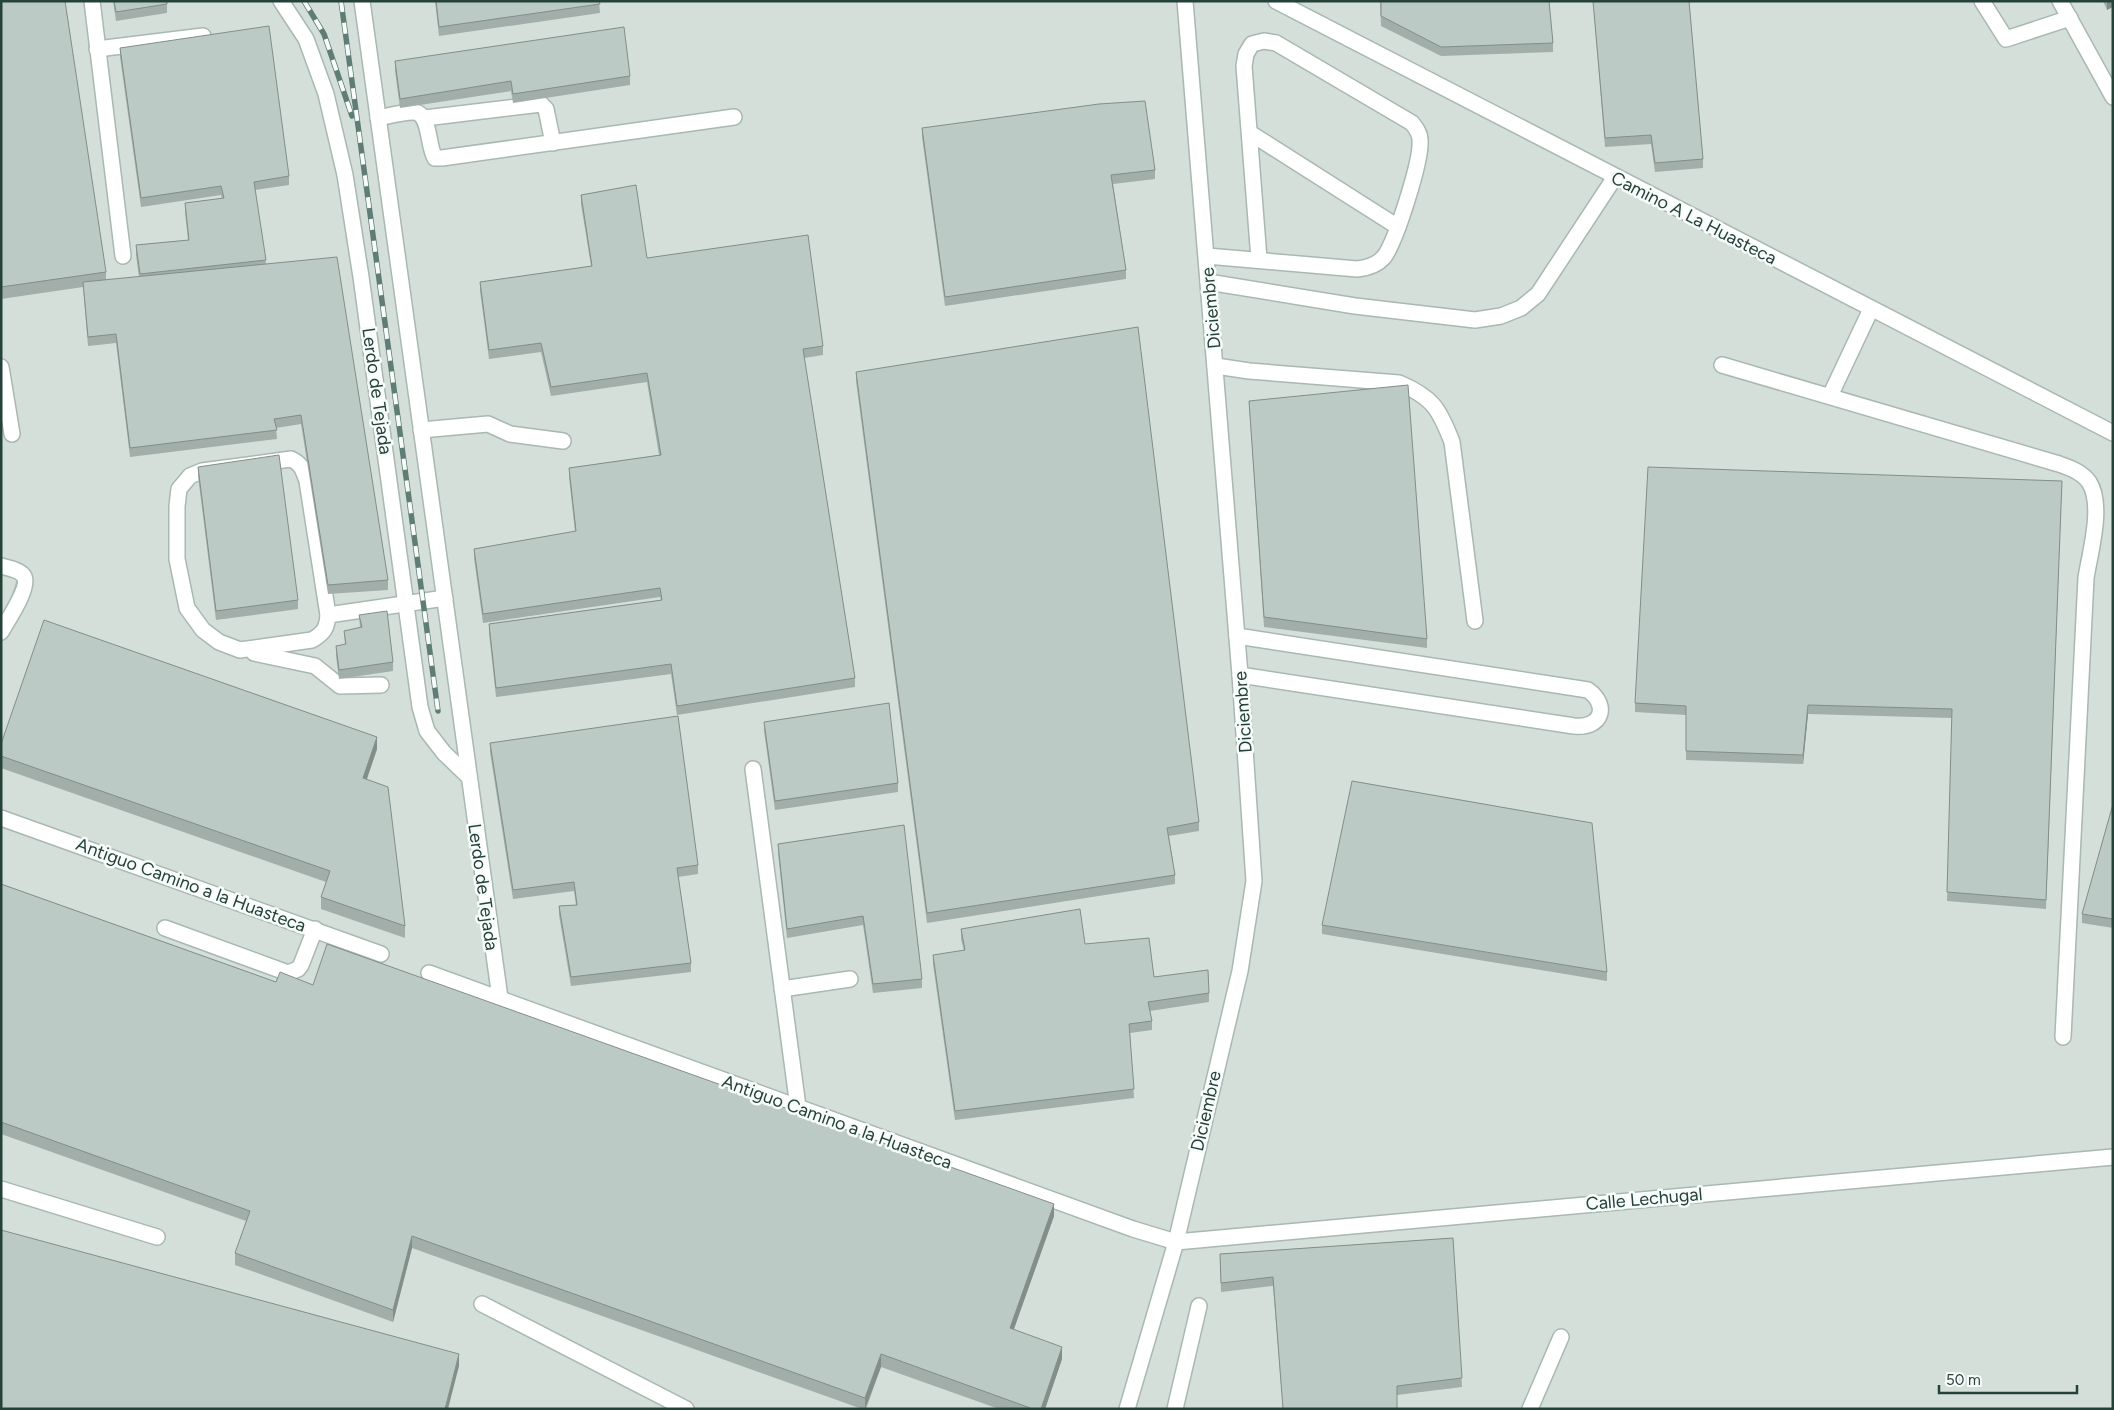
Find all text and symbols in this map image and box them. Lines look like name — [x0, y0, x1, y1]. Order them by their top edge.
street label: Camino A La Huasteca — [1608, 167, 1780, 269]
street label: Diciembre — [1196, 266, 1226, 350]
street label: Lerdo de Tejada — [357, 326, 397, 456]
street label: Diciembre — [1229, 670, 1257, 754]
street label: Lerdo de Tejada — [463, 822, 503, 952]
street label: Antiguo Camino a la Huasteca — [73, 833, 309, 937]
street label: Diciembre — [1186, 1068, 1226, 1153]
street label: Antiguo Camino a la Huasteca — [719, 1070, 955, 1174]
street label: Calle Lechugal — [1585, 1183, 1703, 1215]
scale bar — [1939, 1362, 2076, 1394]
text: 50 m — [1946, 1371, 1981, 1389]

